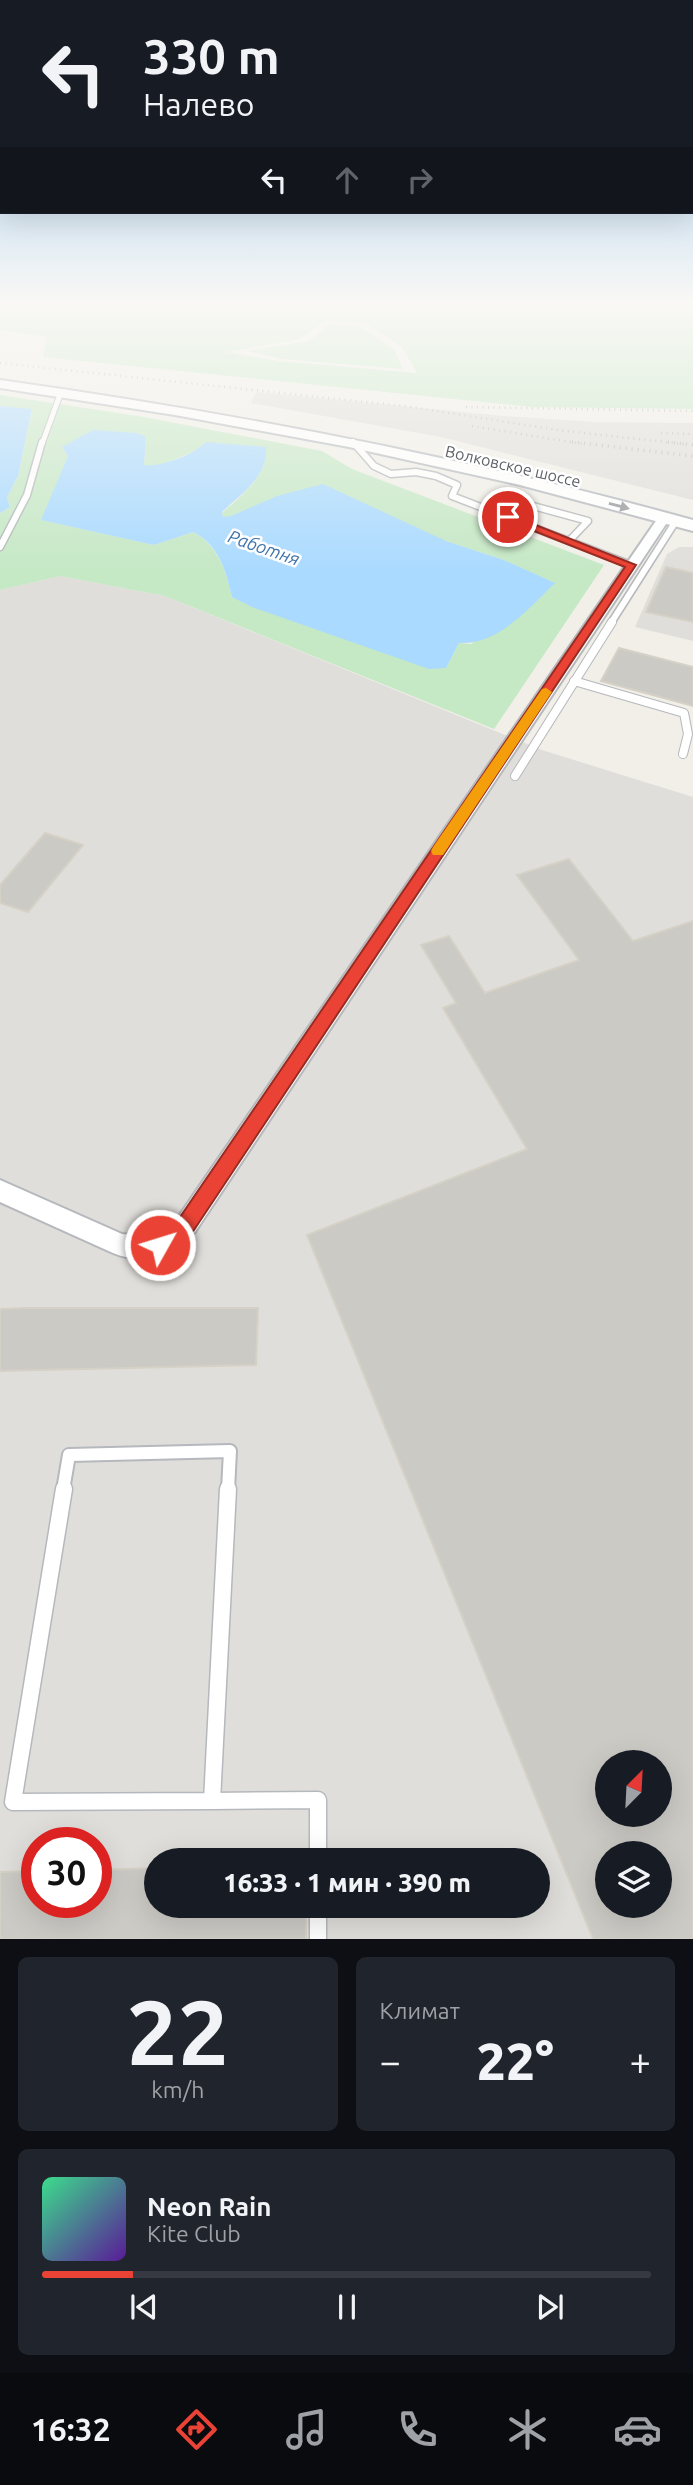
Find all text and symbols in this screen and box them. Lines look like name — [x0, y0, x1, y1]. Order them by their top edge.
icon: left — [28, 28, 119, 119]
text: 330 m — [143, 28, 280, 83]
text: Налево — [143, 86, 255, 122]
icon: left — [255, 161, 293, 199]
icon: ahead — [328, 161, 366, 199]
icon: right — [401, 161, 439, 199]
street label: Волковское шоссе — [444, 442, 582, 490]
pin — [478, 487, 538, 547]
icon: arrive — [489, 498, 527, 536]
one-way arrow — [609, 501, 631, 512]
water label: Работня — [226, 525, 302, 569]
position arrow — [123, 1208, 197, 1282]
north arrow — [595, 1750, 672, 1827]
map controls — [595, 1750, 672, 1918]
speed limit sign: 30 — [21, 1827, 112, 1918]
button: layers — [595, 1841, 672, 1918]
text: 16:33 · 1 мин · 390 m — [223, 1868, 471, 1897]
text: 22 — [126, 1980, 229, 2082]
text: Климат — [380, 1998, 460, 2023]
text: 22° — [476, 2032, 554, 2090]
text: − — [380, 2040, 401, 2082]
text: + — [630, 2040, 651, 2082]
text: km/h — [151, 2077, 204, 2102]
text: Neon Rain — [147, 2192, 272, 2221]
text: Kite Club — [147, 2221, 241, 2246]
icon: previous — [125, 2288, 163, 2326]
icon: pause — [328, 2288, 366, 2326]
icon: next — [531, 2288, 569, 2326]
icon: directions — [172, 2405, 221, 2454]
icon: music — [282, 2405, 331, 2454]
icon: phone — [393, 2405, 442, 2454]
icon: climate — [503, 2405, 552, 2454]
icon: car — [613, 2405, 662, 2454]
text: 16:32 — [31, 2411, 111, 2447]

